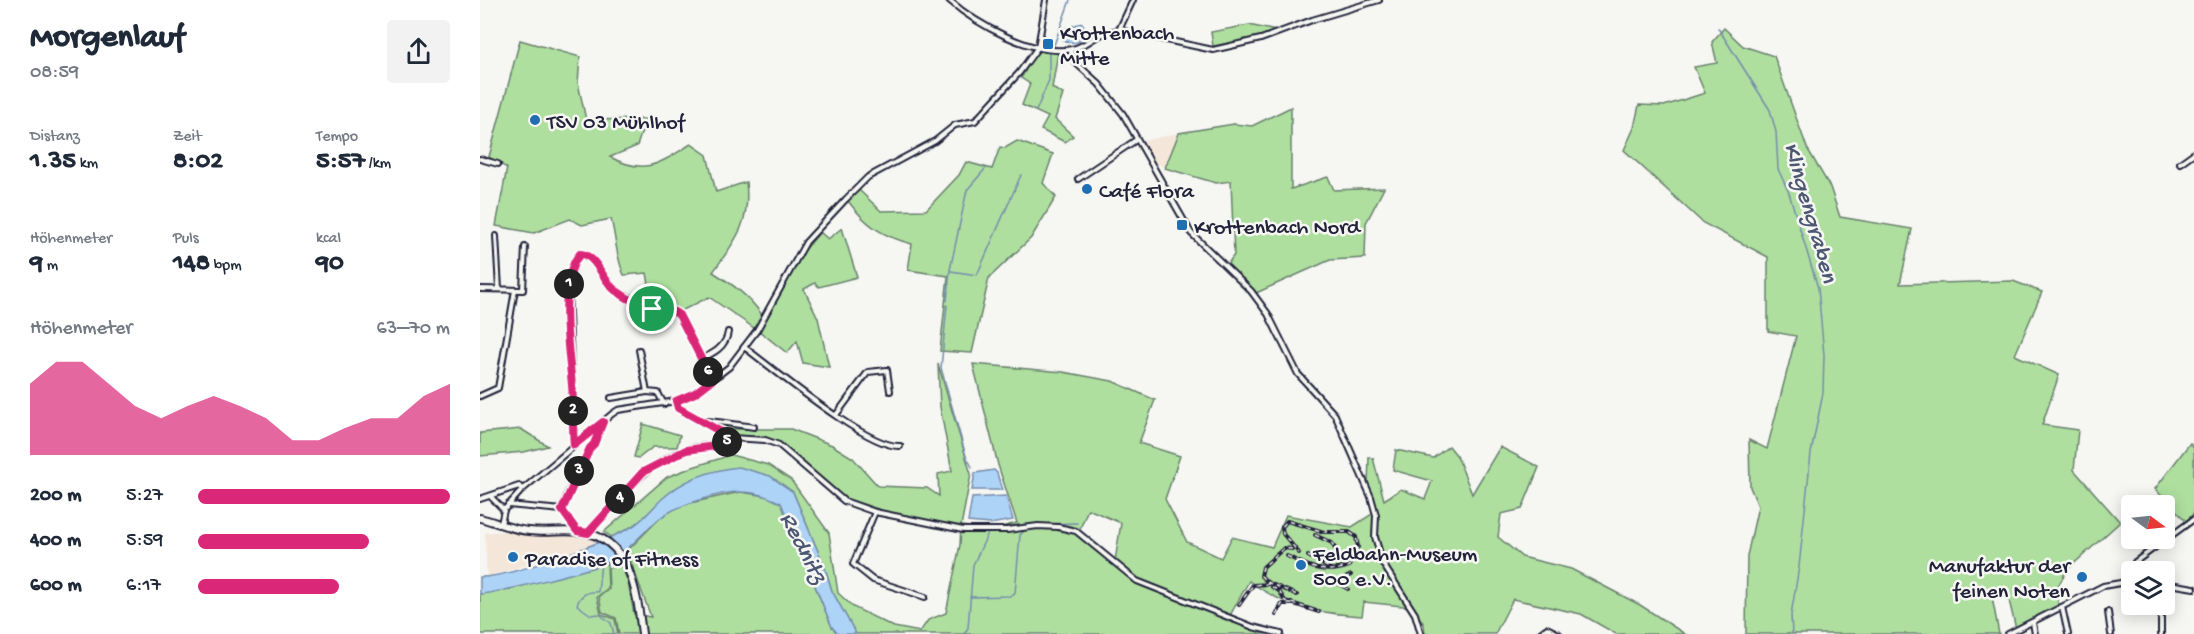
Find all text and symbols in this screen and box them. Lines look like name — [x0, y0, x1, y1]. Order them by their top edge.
text: Morgenlauf — [30, 20, 184, 58]
button: share — [387, 20, 450, 83]
place label: Krottenbach Mitte — [1060, 22, 1174, 73]
marker: Krottenbach Mitte — [1041, 37, 1055, 51]
text: 08:59 — [30, 62, 79, 85]
place label: TSV 03 Mühlhof — [545, 111, 687, 137]
marker: TSV 03 Mühlhof — [528, 113, 542, 127]
text: Distanz — [30, 128, 80, 147]
text: Zeit — [173, 128, 202, 147]
text: Tempo — [316, 128, 358, 147]
water label: Klingengraben — [1775, 140, 1843, 287]
text: 1.35 — [30, 147, 76, 178]
text: 8:02 — [173, 147, 223, 178]
text: 5:57 — [316, 147, 365, 178]
text: km — [76, 155, 98, 174]
text: /km — [365, 155, 391, 174]
place label: Café Flora — [1099, 180, 1195, 206]
marker: Café Flora — [1080, 182, 1094, 196]
place label: Krottenbach Nord — [1194, 216, 1362, 242]
marker: Krottenbach Nord — [1175, 218, 1189, 232]
text: Höhenmeter — [30, 230, 112, 249]
text: Puls — [173, 230, 199, 249]
text: kcal — [316, 230, 341, 249]
text: 9 — [30, 249, 43, 280]
text: 148 — [173, 249, 210, 280]
text: 90 — [316, 249, 344, 280]
text: m — [43, 257, 58, 276]
text: bpm — [210, 257, 242, 276]
pin: 1 — [554, 269, 584, 299]
text: 1 — [566, 274, 572, 293]
pin — [626, 283, 677, 334]
icon: arrive — [635, 292, 668, 325]
text: Höhenmeter — [30, 318, 132, 341]
text: 63–70 m — [377, 318, 450, 341]
pin: 6 — [693, 357, 723, 387]
text: 6 — [704, 362, 712, 381]
pin: 2 — [558, 396, 588, 426]
text: 2 — [569, 401, 577, 420]
pin: 5 — [712, 427, 742, 457]
text: 5 — [723, 432, 731, 451]
pin: 3 — [564, 456, 594, 486]
text: 3 — [575, 461, 583, 480]
pin: 4 — [605, 484, 635, 514]
text: 200 m — [30, 485, 81, 508]
text: 5:27 — [126, 485, 163, 508]
text: 4 — [616, 489, 624, 508]
north arrow — [2121, 495, 2175, 549]
map controls — [2121, 495, 2175, 615]
water label: Rednitz — [772, 508, 833, 590]
text: 400 m — [30, 530, 81, 553]
text: 5:59 — [126, 530, 163, 553]
place label: Feldbahn-Museum 500 e.V. — [1312, 543, 1478, 594]
place label: Paradise of Fitness — [524, 548, 699, 574]
marker: Paradise of Fitness — [506, 550, 520, 564]
place label: Manufaktur der feinen Noten — [1929, 555, 2072, 606]
marker: Feldbahn-Museum 500 e.V. — [1294, 558, 1308, 572]
button: layers — [2121, 561, 2175, 615]
marker: Manufaktur der feinen Noten — [2075, 570, 2089, 584]
text: 600 m — [30, 575, 82, 598]
text: 6:17 — [126, 575, 161, 598]

